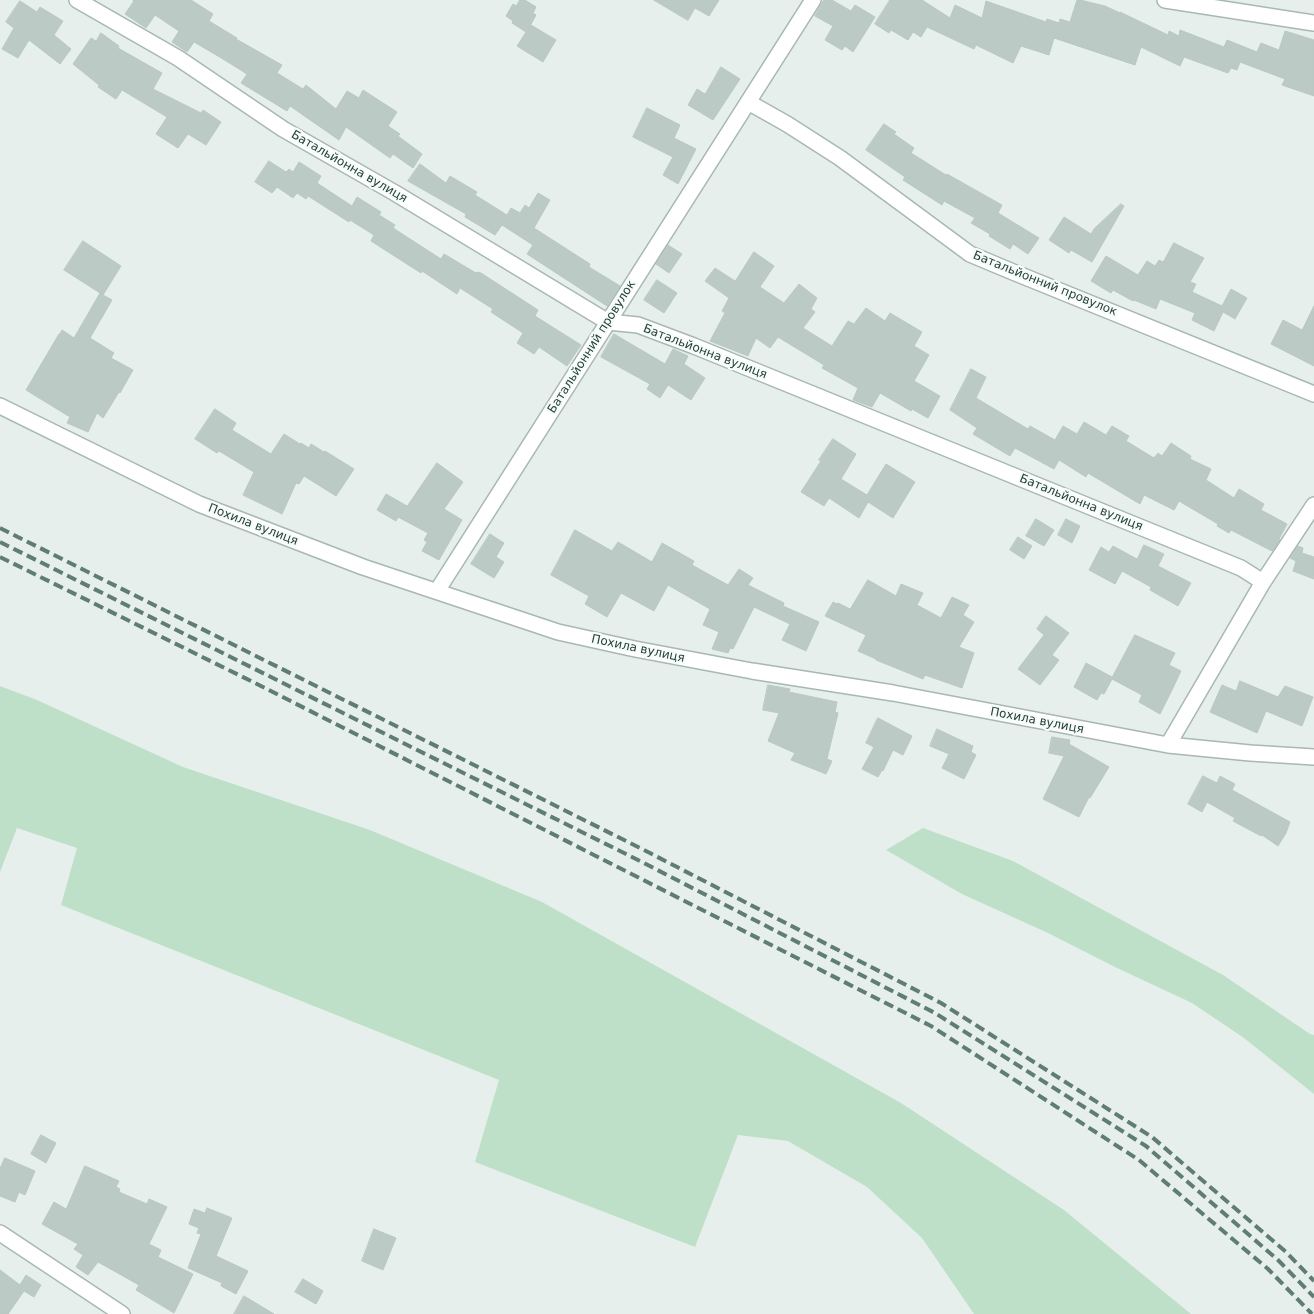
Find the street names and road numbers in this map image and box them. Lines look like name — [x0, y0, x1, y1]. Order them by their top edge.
street label: Батальйонна вулиця — [288, 128, 410, 206]
street label: Батальйонний провулок — [971, 248, 1119, 320]
street label: Батальйонний провулок — [545, 278, 639, 416]
street label: Батальйонна вулиця — [641, 322, 769, 382]
street label: Батальйонна вулиця — [1017, 472, 1145, 534]
street label: Похила вулиця — [206, 501, 300, 549]
street label: Похила вулиця — [590, 632, 686, 666]
street label: Похила вулиця — [989, 705, 1085, 737]

